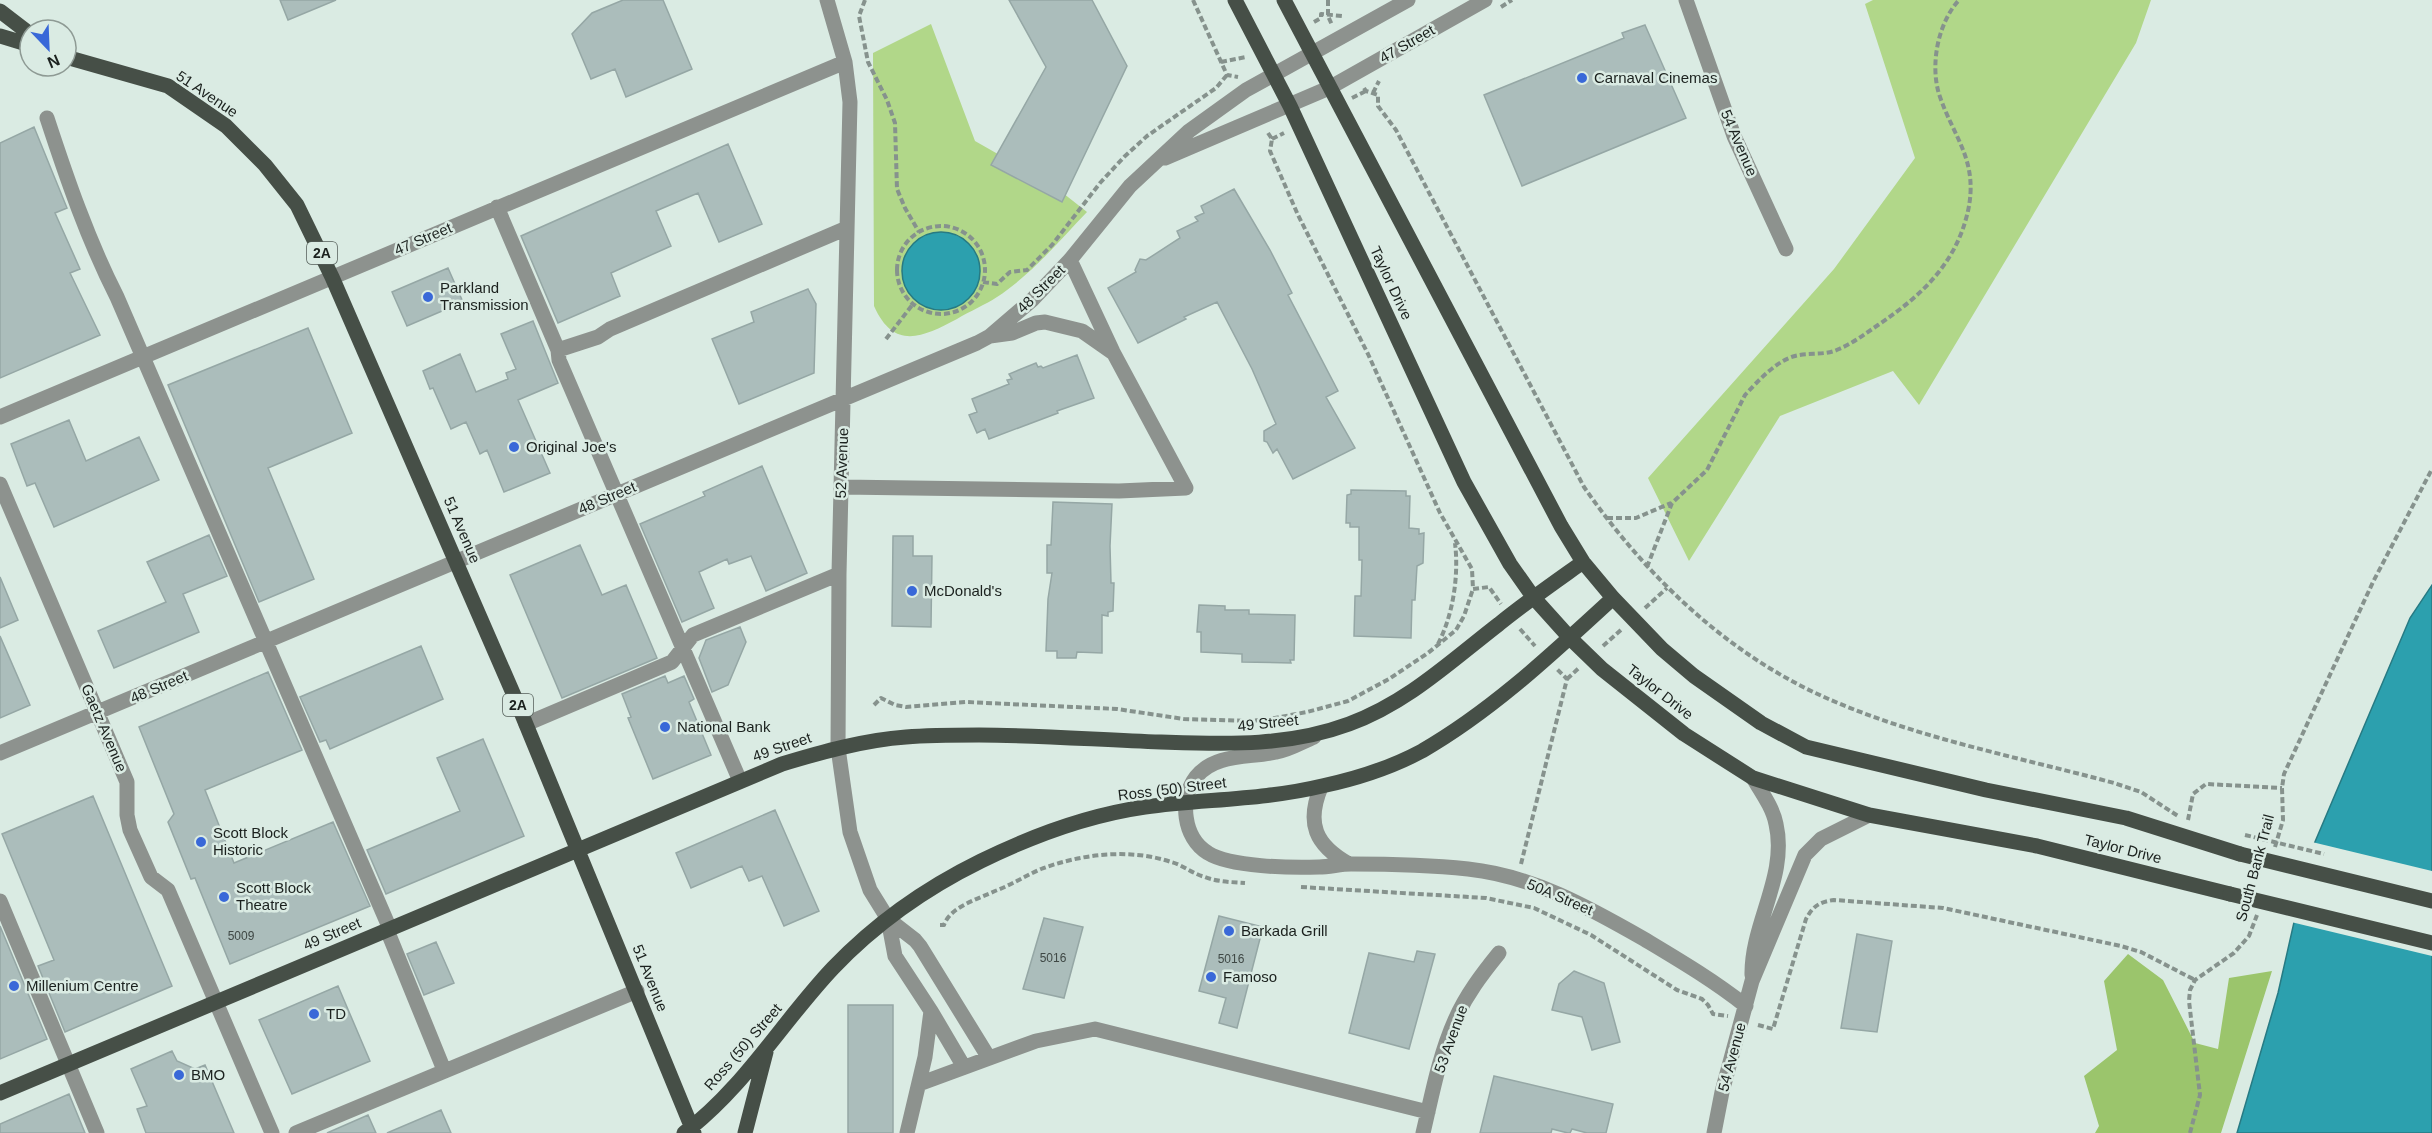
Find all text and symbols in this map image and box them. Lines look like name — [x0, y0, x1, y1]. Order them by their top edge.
north arrow — [18, 18, 78, 78]
street label: 47 Street — [1376, 21, 1438, 66]
text: N — [45, 51, 62, 71]
street label: 51 Avenue — [173, 67, 241, 120]
place label: Carnaval Cinemas — [1594, 69, 1717, 86]
marker: Carnaval Cinemas — [1575, 71, 1589, 85]
street label: 54 Avenue — [1718, 107, 1761, 179]
street label: 47 Street — [391, 218, 455, 258]
road number: 2A — [307, 242, 337, 264]
street label: Taylor Drive — [1367, 243, 1416, 322]
street label: 48 Street — [1013, 261, 1069, 316]
place label: Parkland Transmission — [440, 279, 529, 313]
marker: Parkland Transmission — [421, 290, 435, 304]
street label: 52 Avenue — [832, 427, 851, 499]
place label: Original Joe's — [526, 438, 616, 455]
marker: Original Joe's — [507, 440, 521, 454]
street label: 48 Street — [575, 477, 639, 517]
street label: 51 Avenue — [441, 494, 484, 566]
place label: McDonald's — [924, 582, 1002, 599]
marker: McDonald's — [905, 584, 919, 598]
street label: Taylor Drive — [1624, 661, 1697, 723]
street label: 48 Street — [127, 666, 191, 706]
street label: Gaetz Avenue — [78, 681, 131, 774]
road number: 2A — [503, 694, 533, 716]
street label: 49 Street — [1237, 711, 1300, 734]
place label: National Bank — [677, 718, 771, 735]
marker: National Bank — [658, 720, 672, 734]
street label: 49 Street — [750, 728, 814, 764]
street label: Ross (50) Street — [1117, 773, 1228, 804]
street label: South Bank Trail — [2232, 813, 2277, 923]
place label: Scott Block Historic — [213, 824, 289, 858]
street label: Taylor Drive — [2083, 831, 2164, 866]
marker: Scott Block Historic — [194, 835, 208, 849]
street label: 50A Street — [1525, 875, 1597, 918]
place label: Scott Block Theatre — [236, 879, 312, 913]
marker: Scott Block Theatre — [217, 890, 231, 904]
street label: 49 Street — [300, 913, 364, 953]
place label: Barkada Grill — [1241, 922, 1328, 939]
marker: Barkada Grill — [1222, 924, 1236, 938]
house number: 5009 — [228, 929, 255, 943]
street label: 51 Avenue — [629, 942, 672, 1014]
house number: 5016 — [1040, 951, 1067, 965]
house number: 5016 — [1218, 952, 1245, 966]
place label: Famoso — [1223, 968, 1277, 985]
marker: Famoso — [1204, 970, 1218, 984]
place label: Millenium Centre — [26, 977, 139, 994]
marker: Millenium Centre — [7, 979, 21, 993]
street label: Ross (50) Street — [700, 999, 785, 1093]
street label: 53 Avenue — [1430, 1003, 1471, 1075]
place label: TD — [326, 1005, 346, 1022]
marker: TD — [307, 1007, 321, 1021]
street label: 54 Avenue — [1714, 1021, 1749, 1093]
place label: BMO — [191, 1066, 225, 1083]
marker: BMO — [172, 1068, 186, 1082]

